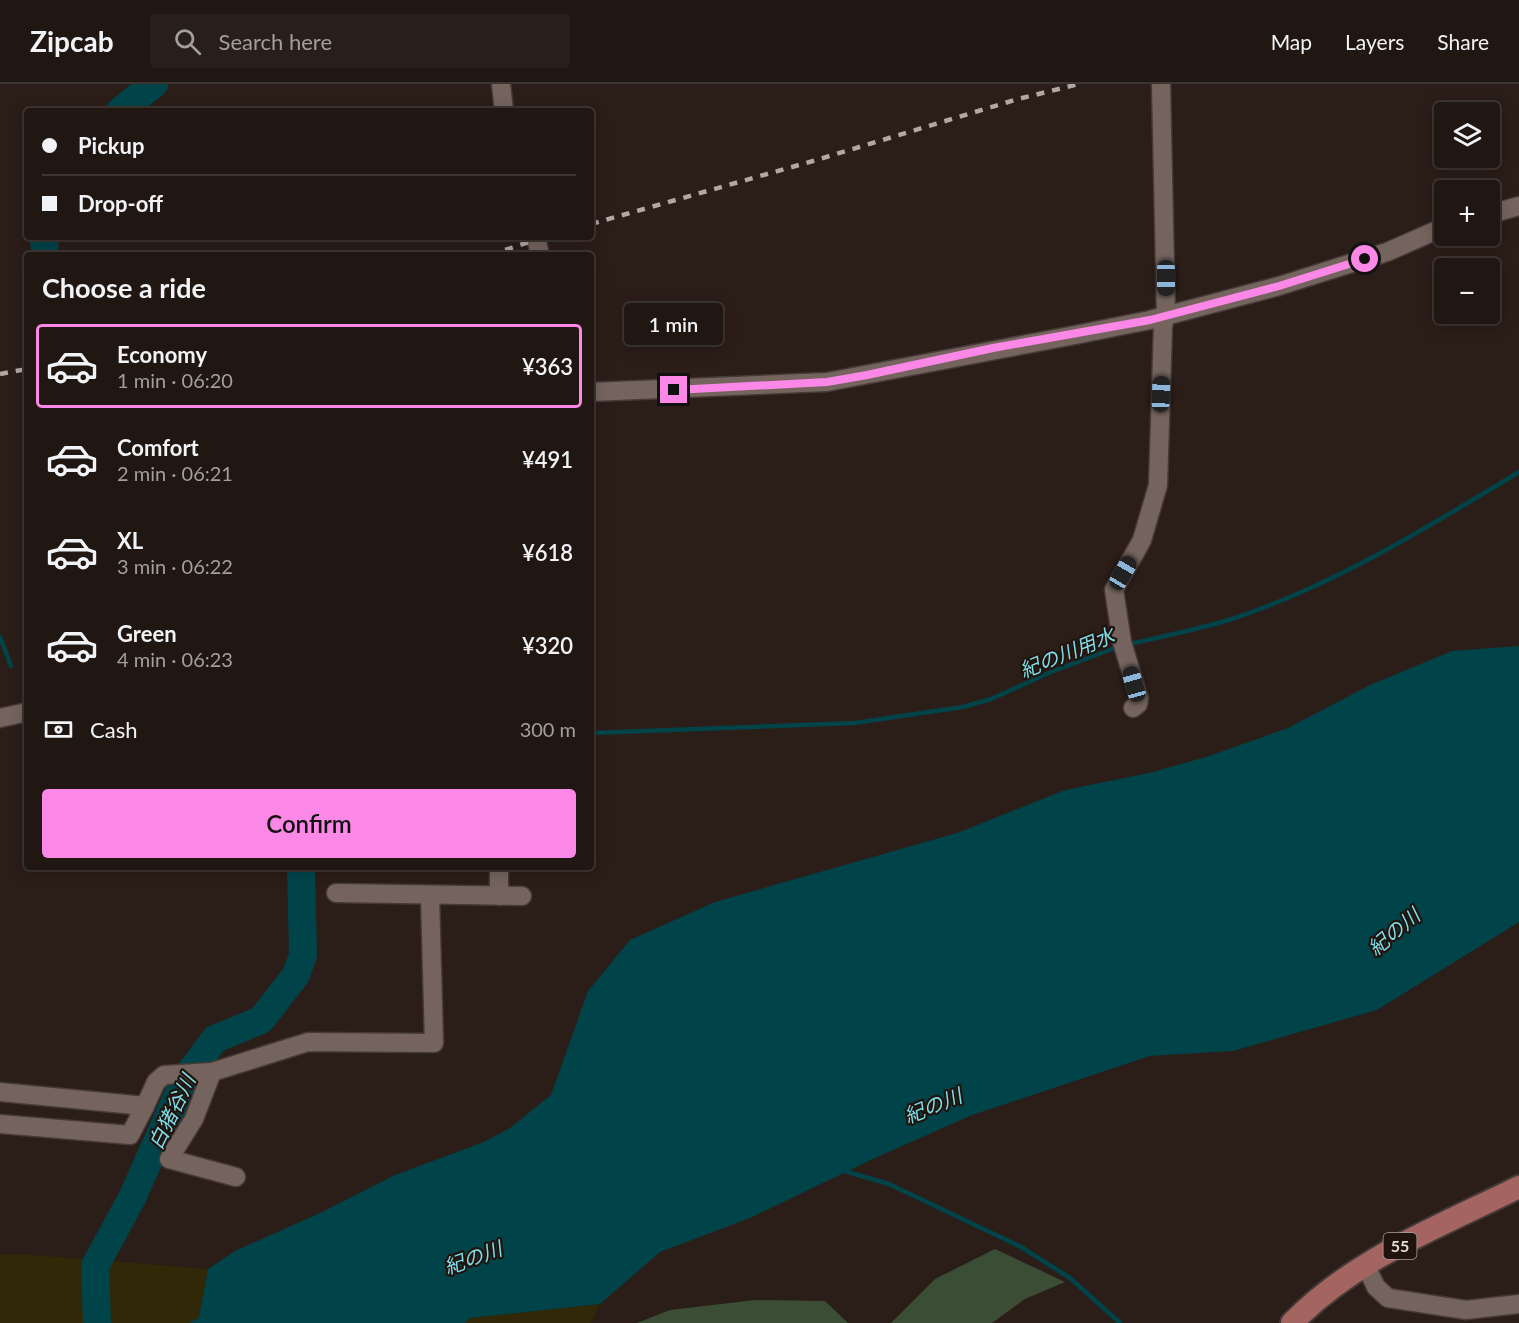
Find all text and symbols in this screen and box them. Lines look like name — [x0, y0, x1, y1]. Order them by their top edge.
search box — [150, 14, 570, 68]
text: Zipcab — [30, 24, 114, 58]
icon: search — [171, 25, 204, 58]
text: Search here — [219, 28, 332, 55]
text: Map — [1271, 29, 1312, 54]
text: Layers — [1345, 29, 1404, 54]
text: Share — [1437, 29, 1489, 54]
map controls — [1434, 102, 1500, 324]
button: layers — [1434, 102, 1500, 168]
text: Pickup — [78, 132, 144, 159]
button: + — [1434, 180, 1500, 246]
text: Drop-off — [78, 190, 163, 217]
route start — [1351, 245, 1378, 272]
button: − — [1434, 258, 1500, 324]
car — [1157, 260, 1175, 296]
text: Choose a ride — [42, 271, 206, 304]
callout: 1 min — [624, 303, 724, 345]
text: 1 min — [649, 312, 698, 336]
icon: car — [45, 339, 99, 393]
text: Economy — [117, 341, 207, 368]
text: ¥363 — [522, 353, 573, 380]
text: 1 min · 06:20 — [117, 368, 233, 392]
route end — [660, 376, 687, 403]
car — [1151, 376, 1171, 412]
icon: car — [45, 432, 99, 486]
text: Comfort — [117, 434, 199, 461]
text: ¥491 — [522, 446, 573, 473]
text: 2 min · 06:21 — [117, 461, 233, 485]
icon: car — [45, 525, 99, 579]
text: XL — [117, 527, 143, 554]
text: ¥618 — [522, 539, 573, 566]
car — [1106, 553, 1140, 593]
text: 3 min · 06:22 — [117, 554, 233, 578]
icon: car — [45, 618, 99, 672]
text: Green — [117, 620, 177, 647]
water label: 紀の川用水 — [1016, 621, 1119, 682]
text: ¥320 — [522, 632, 573, 659]
text: 4 min · 06:23 — [117, 647, 233, 671]
car — [1120, 664, 1148, 704]
icon: cash — [42, 713, 75, 746]
text: Cash — [90, 716, 137, 743]
text: 300 m — [520, 717, 576, 741]
button: Confirm — [42, 789, 576, 858]
water label: 紀の川 — [1363, 901, 1426, 960]
water label: 白猪谷川 — [143, 1069, 200, 1153]
water label: 紀の川 — [900, 1082, 967, 1127]
road number: 55 — [1384, 1233, 1416, 1259]
water label: 紀の川 — [440, 1235, 507, 1279]

